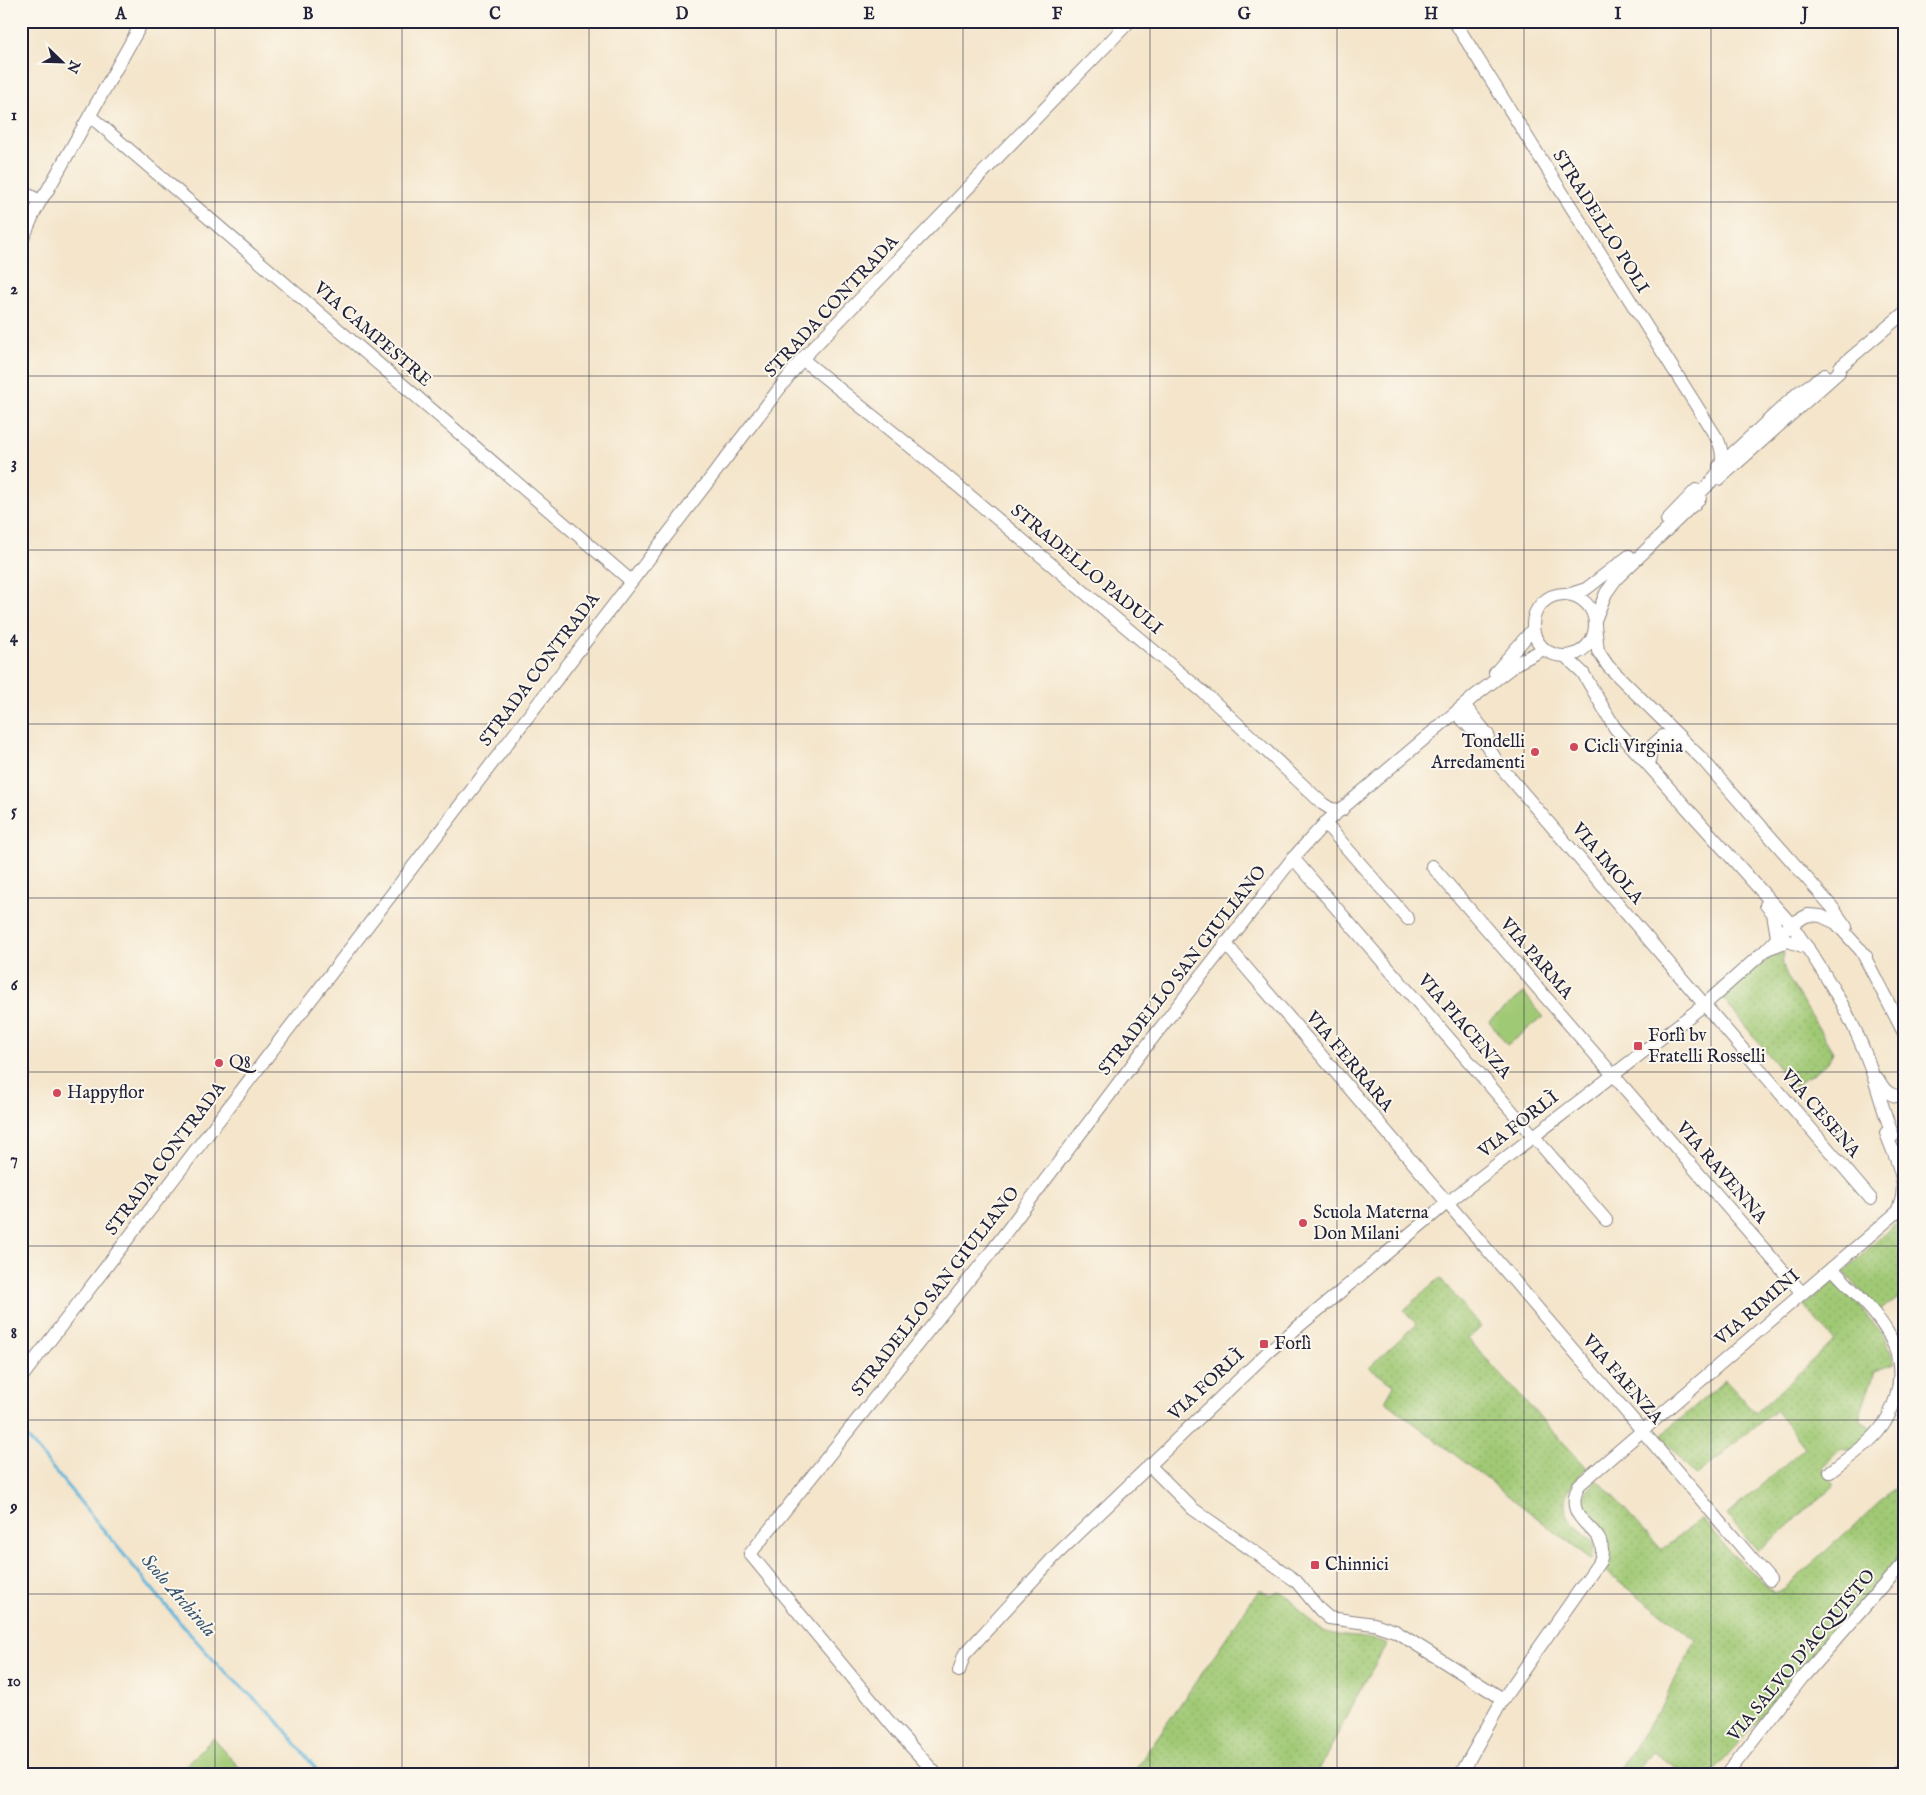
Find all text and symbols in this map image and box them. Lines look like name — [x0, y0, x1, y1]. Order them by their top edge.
text: A — [115, 5, 128, 25]
text: B — [303, 5, 314, 25]
text: C — [489, 5, 501, 25]
text: D — [676, 5, 689, 25]
text: E — [863, 5, 875, 25]
text: F — [1052, 5, 1063, 25]
text: G — [1238, 5, 1251, 25]
text: H — [1424, 5, 1438, 25]
text: I — [1615, 5, 1622, 25]
text: J — [1800, 5, 1809, 25]
north arrow — [38, 38, 88, 88]
text: N — [62, 57, 84, 76]
text: 1 — [11, 106, 17, 126]
street label: STRADELLO POLI — [1547, 146, 1654, 298]
street label: STRADA CONTRADA — [760, 230, 905, 383]
street label: VIA CAMPESTRE — [308, 277, 436, 392]
text: 2 — [10, 280, 18, 300]
text: 3 — [11, 454, 17, 474]
street label: STRADELLO PADULI — [1005, 500, 1167, 640]
street label: STRADA CONTRADA — [475, 588, 606, 751]
text: 4 — [10, 628, 19, 648]
place label: Tondelli Arredamenti — [1430, 731, 1525, 775]
place label: Cicli Virginia — [1584, 736, 1683, 759]
marker: Cicli Virginia — [1568, 741, 1580, 753]
marker: Tondelli Arredamenti — [1529, 746, 1541, 758]
text: 5 — [11, 802, 17, 822]
street label: VIA IMOLA — [1565, 818, 1648, 910]
street label: STRADELLO SAN GIULIANO — [1094, 861, 1272, 1081]
street label: VIA PARMA — [1494, 913, 1578, 1005]
street label: VIA PIACENZA — [1412, 969, 1516, 1085]
text: 6 — [11, 976, 19, 996]
street label: VIA FERRARA — [1299, 1006, 1398, 1118]
place label: Forlì bv Fratelli Rosselli — [1648, 1025, 1766, 1069]
marker: Forlì bv Fratelli Rosselli — [1632, 1040, 1644, 1052]
place label: Q8 — [229, 1052, 257, 1075]
marker: Q8 — [213, 1057, 225, 1069]
street label: VIA CESENA — [1775, 1064, 1865, 1164]
street label: STRADA CONTRADA — [101, 1077, 232, 1240]
place label: Happyflor — [67, 1082, 145, 1105]
street label: VIA FORLÌ — [1472, 1085, 1564, 1164]
marker: Happyflor — [51, 1087, 63, 1099]
street label: VIA RAVENNA — [1670, 1116, 1772, 1229]
text: 7 — [10, 1150, 18, 1170]
street label: STRADELLO SAN GIULIANO — [847, 1182, 1025, 1402]
place label: Scuola Materna Don Milani — [1313, 1202, 1429, 1246]
marker: Scuola Materna Don Milani — [1297, 1217, 1309, 1229]
street label: VIA RIMINI — [1710, 1265, 1805, 1352]
text: 8 — [11, 1324, 17, 1344]
street label: VIA FAENZA — [1576, 1330, 1668, 1430]
place label: Forlì — [1274, 1333, 1311, 1356]
marker: Forlì — [1258, 1338, 1270, 1350]
street label: VIA FORLÌ — [1162, 1342, 1250, 1427]
text: 9 — [10, 1498, 18, 1518]
water label: Scolo Archirola — [135, 1549, 221, 1643]
place label: Chinnici — [1325, 1554, 1389, 1577]
marker: Chinnici — [1309, 1559, 1321, 1571]
street label: VIA SALVO D'ACQUISTO — [1722, 1565, 1881, 1748]
text: 10 — [7, 1672, 21, 1692]

